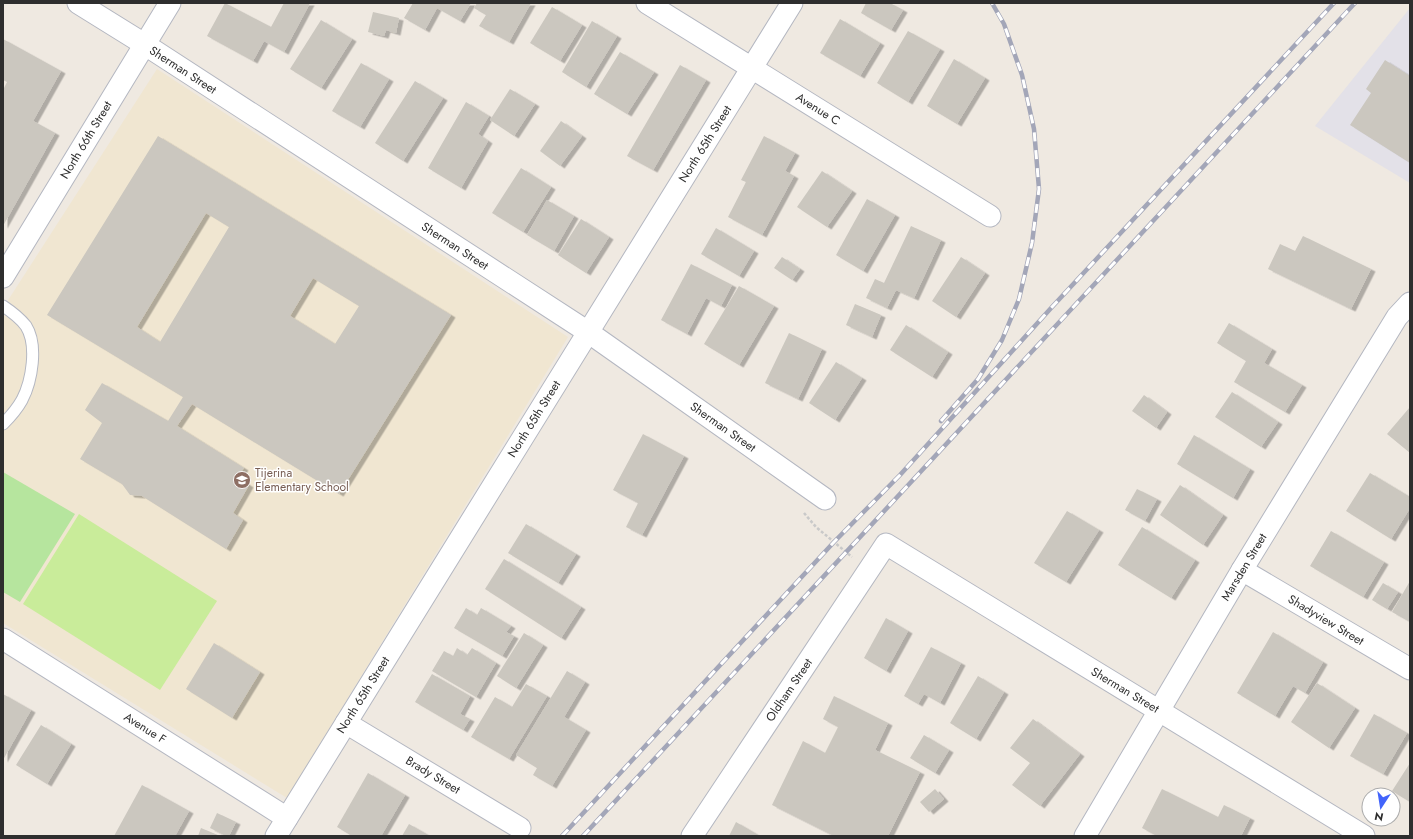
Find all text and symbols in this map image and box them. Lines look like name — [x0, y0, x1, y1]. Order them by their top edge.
street label: Sherman Street — [146, 42, 220, 99]
street label: Avenue C — [792, 88, 844, 130]
street label: North 66th Street — [56, 98, 116, 182]
street label: North 65th Street — [674, 102, 736, 186]
street label: Sherman Street — [418, 218, 492, 275]
street label: North 65th Street — [503, 377, 565, 461]
street label: Sherman Street — [686, 398, 760, 456]
place label: Tijerina Elementary School — [255, 464, 349, 496]
school or university icon: Tijerina Elementary School — [232, 470, 252, 490]
street label: Marsden Street — [1217, 530, 1271, 604]
street label: Shadyview Street — [1285, 590, 1368, 650]
street label: North 65th Street — [332, 653, 394, 737]
street label: Oldham Street — [761, 655, 817, 725]
street label: Sherman Street — [1087, 662, 1163, 718]
street label: Avenue F — [120, 708, 170, 748]
street label: Brady Street — [402, 752, 464, 798]
north arrow — [1361, 787, 1401, 827]
text: N — [1373, 808, 1385, 826]

